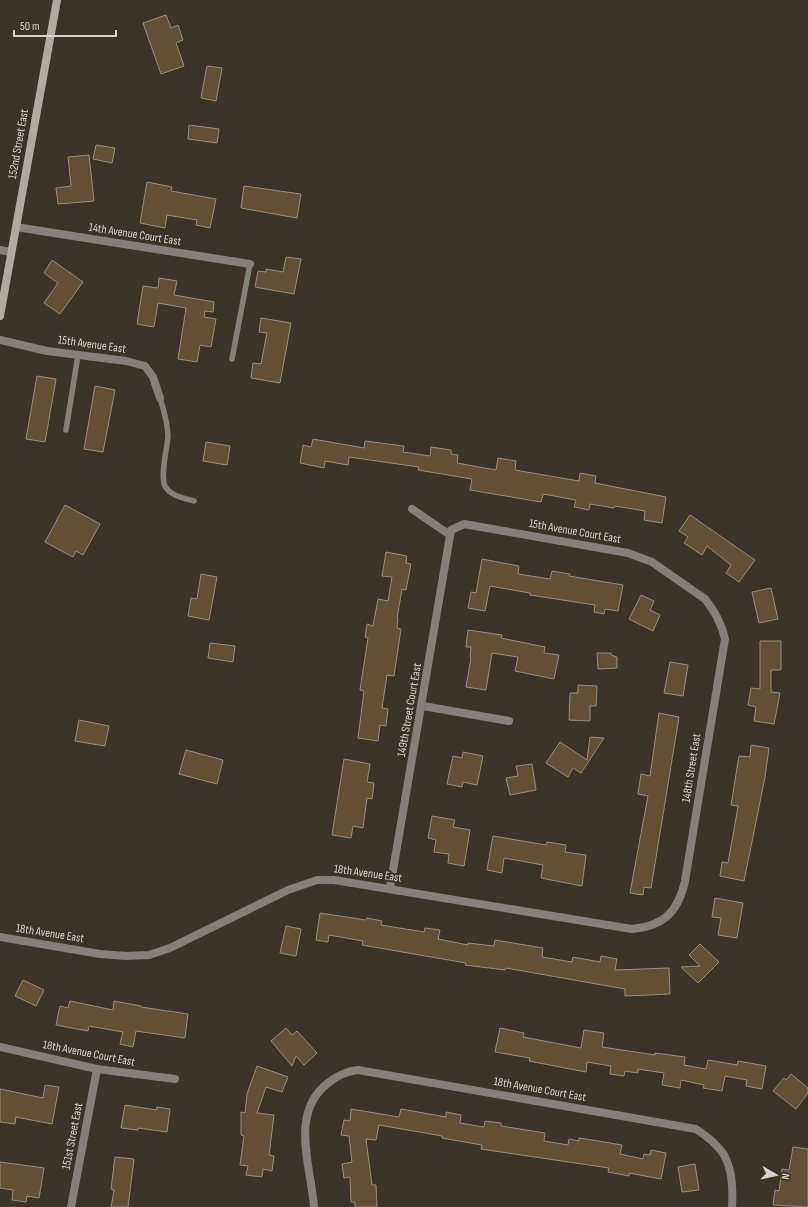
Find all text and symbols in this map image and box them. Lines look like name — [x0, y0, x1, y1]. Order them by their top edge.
scale bar — [14, 12, 116, 38]
text: 50 m — [20, 19, 40, 34]
street label: 152nd Street East — [5, 108, 32, 180]
street label: 14th Avenue Court East — [88, 220, 183, 249]
street label: 15th Avenue East — [57, 332, 127, 357]
street label: 15th Avenue Court East — [528, 516, 622, 547]
street label: 149th Street Court East — [394, 662, 425, 758]
street label: 148th Street East — [679, 732, 704, 804]
street label: 18th Avenue East — [333, 861, 403, 886]
street label: 18th Avenue East — [15, 921, 85, 946]
street label: 18th Avenue Court East — [42, 1037, 137, 1070]
street label: 18th Avenue Court East — [493, 1074, 588, 1105]
street label: 151st Street East — [59, 1101, 86, 1171]
north arrow — [756, 1155, 796, 1195]
text: N — [778, 1173, 792, 1181]

